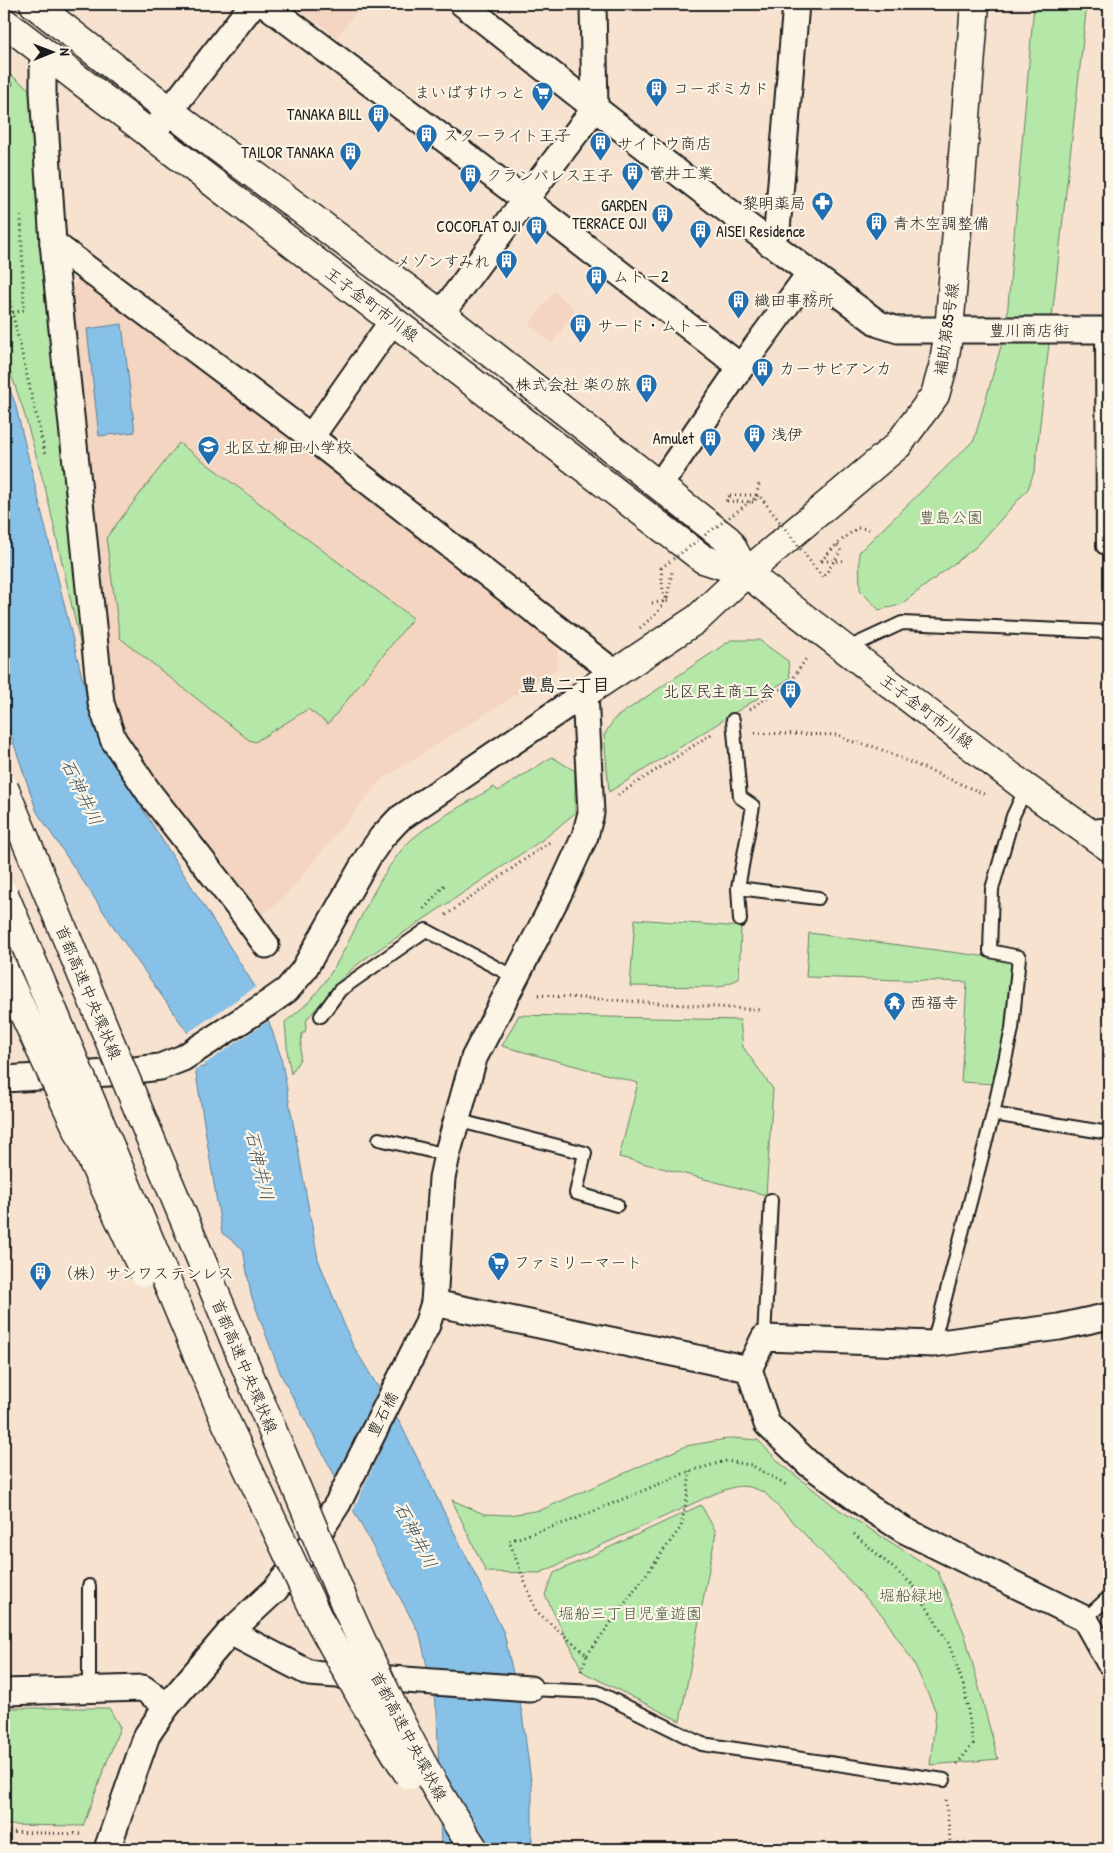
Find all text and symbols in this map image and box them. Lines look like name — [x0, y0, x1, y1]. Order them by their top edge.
north arrow — [28, 28, 78, 78]
text: N — [56, 48, 75, 56]
building icon: コーポミカド — [645, 76, 669, 107]
place label: コーポミカド — [673, 77, 769, 99]
supermarket icon: まいばすけっと — [530, 80, 554, 111]
place label: まいばすけっと — [414, 81, 526, 103]
building icon: TANAKA BILL — [366, 102, 390, 133]
place label: TANAKA BILL — [287, 103, 362, 125]
building icon: スターライト王子 — [415, 123, 439, 154]
place label: スターライト王子 — [443, 124, 571, 146]
building icon: サイトウ商店 — [589, 131, 613, 162]
place label: サイトウ商店 — [617, 132, 712, 154]
building icon: TAILOR TANAKA — [338, 140, 362, 171]
place label: TAILOR TANAKA — [241, 141, 334, 163]
building icon: 菅井工業 — [621, 161, 645, 192]
place label: 菅井工業 — [649, 162, 713, 184]
building icon: クランパレス王子 — [458, 163, 482, 194]
place label: クランパレス王子 — [486, 164, 613, 186]
pharmacy icon: 黎明薬局 — [810, 191, 834, 222]
place label: 黎明薬局 — [742, 192, 806, 214]
place label: GARDEN TERRACE OJI — [572, 194, 647, 234]
building icon: GARDEN TERRACE OJI — [651, 202, 675, 233]
building icon: 青木空調整備 — [865, 211, 889, 242]
place label: 青木空調整備 — [893, 212, 989, 234]
building icon: COCOFLAT OJI — [525, 214, 549, 245]
place label: COCOFLAT OJI — [436, 215, 521, 237]
building icon: AISEI Residence — [688, 219, 712, 250]
place label: AISEI Residence — [716, 220, 806, 242]
building icon: メゾンすみれ — [494, 249, 518, 280]
place label: メゾンすみれ — [395, 250, 490, 272]
street label: 王子金町市川線 — [321, 262, 423, 346]
building icon: ムトー2 — [585, 264, 609, 295]
place label: ムトー2 — [613, 265, 669, 287]
street label: 補助第85号線 — [929, 281, 963, 377]
building icon: 織田事務所 — [726, 288, 750, 319]
place label: 織田事務所 — [754, 289, 834, 311]
building icon: サード・ムトー — [569, 313, 593, 344]
place label: サード・ムトー — [597, 314, 709, 336]
street label: 豊川商店街 — [989, 319, 1069, 341]
building icon: カーサビアンカ — [751, 356, 775, 387]
place label: カーサビアンカ — [779, 357, 892, 379]
building icon: 株式会社 楽の旅 — [635, 372, 659, 403]
place label: 株式会社 楽の旅 — [515, 373, 631, 395]
building icon: 浅伊 — [743, 422, 767, 453]
place label: 浅伊 — [771, 423, 803, 445]
building icon: Amulet — [698, 426, 722, 457]
place label: Amulet — [653, 427, 694, 449]
school or university icon: 北区立柳田小学校 — [196, 435, 220, 466]
place label: 北区立柳田小学校 — [224, 436, 352, 458]
park label: 豊島公園 — [919, 506, 983, 528]
street label: 王子金町市川線 — [876, 669, 978, 753]
district label: 豊島二丁目 — [520, 672, 610, 697]
building icon: 北区民主商工会 — [779, 679, 803, 710]
place label: 北区民主商工会 — [663, 680, 775, 702]
water label: 石神井川 — [55, 754, 109, 830]
street label: 首都高速中央環状線 — [51, 921, 127, 1063]
temple icon: 西福寺 — [882, 990, 906, 1021]
place label: 西福寺 — [910, 991, 958, 1013]
water label: 石神井川 — [240, 1127, 280, 1203]
supermarket icon: ファミリーマート — [486, 1250, 510, 1281]
place label: ファミリーマート — [514, 1251, 642, 1273]
building icon: （株）サンワステンレス — [29, 1261, 53, 1292]
place label: （株）サンワステンレス — [57, 1262, 234, 1284]
street label: 首都高速中央環状線 — [207, 1295, 283, 1437]
street label: 豊石橋 — [361, 1388, 403, 1440]
water label: 石神井川 — [389, 1497, 443, 1573]
park label: 堀船緑地 — [879, 1584, 943, 1606]
park label: 堀船三丁目児童遊園 — [558, 1602, 702, 1624]
street label: 首都高速中央環状線 — [365, 1667, 453, 1805]

